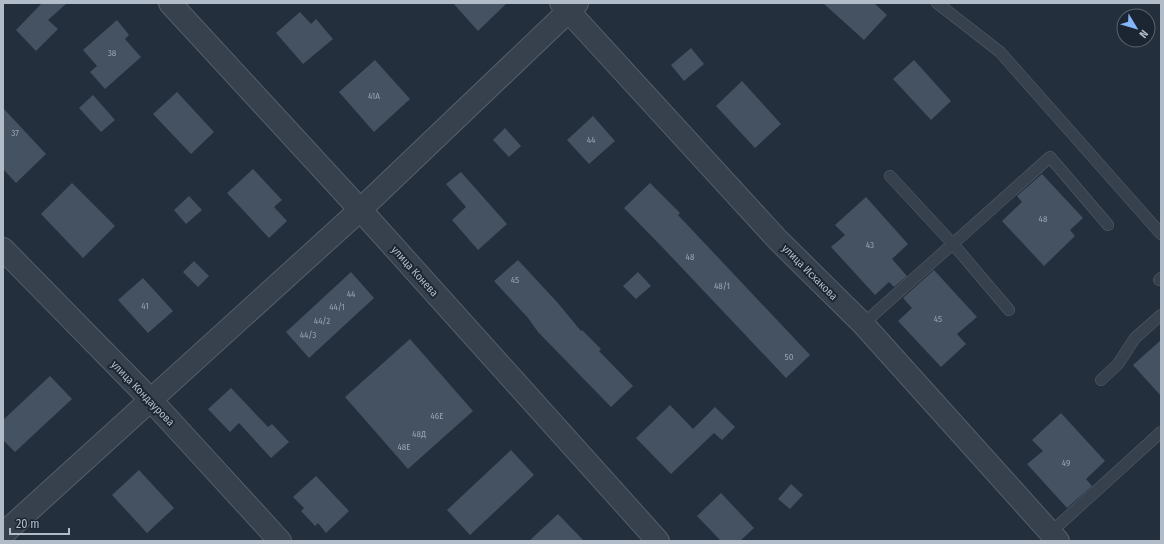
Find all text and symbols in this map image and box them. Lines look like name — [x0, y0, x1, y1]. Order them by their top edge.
north arrow — [1116, 8, 1156, 48]
text: N — [1136, 27, 1151, 40]
house number: 38 — [108, 48, 117, 58]
house number: 41А — [368, 91, 380, 101]
house number: 37 — [11, 128, 19, 138]
house number: 44 — [587, 135, 596, 145]
house number: 48 — [1039, 214, 1048, 224]
house number: 43 — [866, 240, 874, 250]
street label: улица Исхакова — [779, 242, 840, 303]
street label: улица Конева — [388, 243, 441, 299]
house number: 48 — [686, 252, 695, 262]
house number: 45 — [511, 275, 519, 285]
house number: 48/1 — [714, 281, 730, 291]
house number: 44 — [347, 289, 356, 299]
house number: 41 — [141, 301, 149, 311]
house number: 44/1 — [329, 302, 345, 312]
house number: 45 — [934, 314, 942, 324]
house number: 44/2 — [314, 316, 330, 326]
house number: 44/3 — [300, 330, 316, 340]
house number: 50 — [785, 352, 794, 362]
street label: улица Кондаурова — [108, 358, 177, 429]
house number: 46Е — [430, 411, 444, 421]
house number: 48Д — [412, 429, 426, 439]
house number: 48Е — [397, 442, 411, 452]
house number: 49 — [1062, 458, 1070, 468]
scale bar — [10, 510, 69, 536]
text: 20 m — [16, 517, 40, 531]

